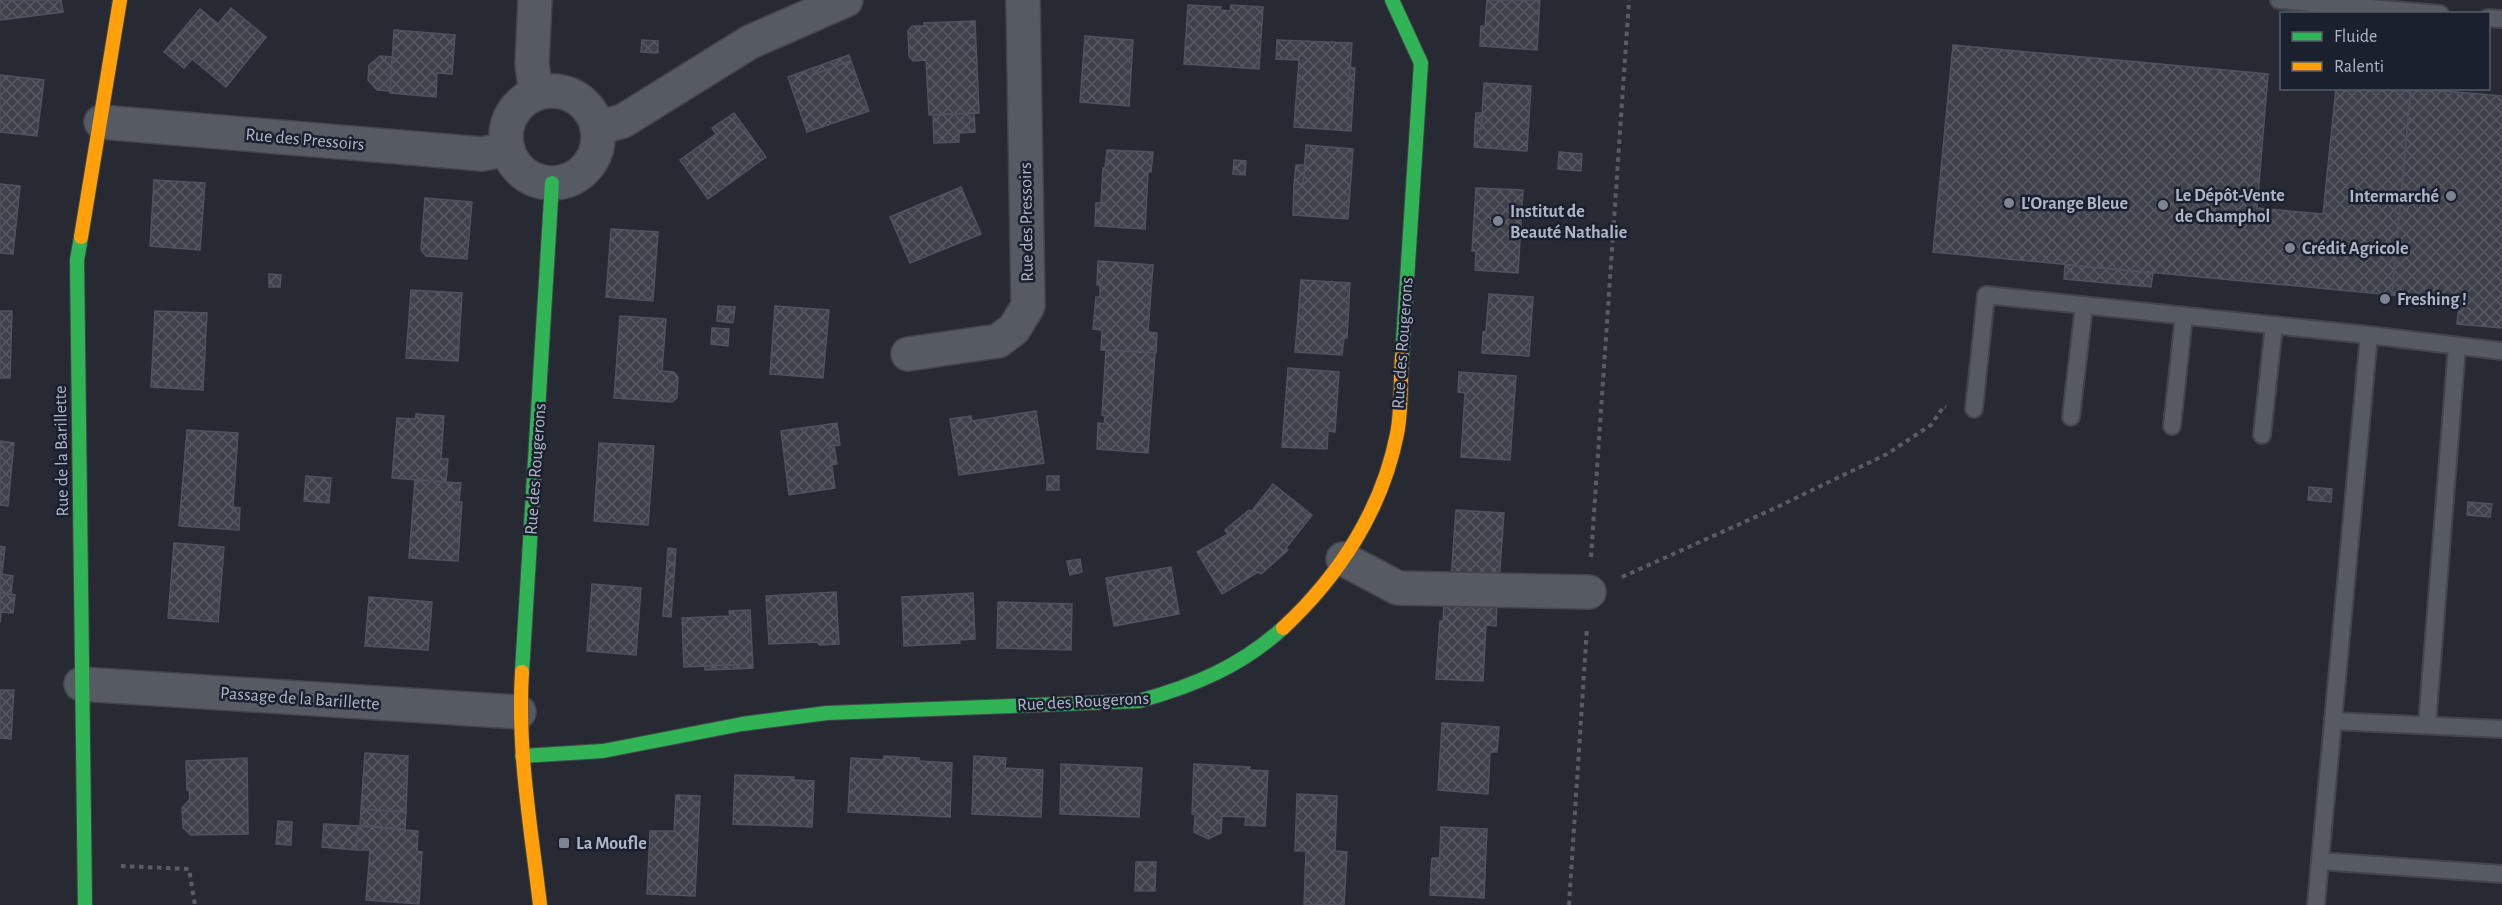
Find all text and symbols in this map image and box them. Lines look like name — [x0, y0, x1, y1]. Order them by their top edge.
legend — [2280, 12, 2490, 90]
text: Fluide — [2334, 28, 2377, 46]
text: Ralenti — [2334, 58, 2384, 76]
street label: Rue des Pressoirs — [245, 126, 365, 154]
street label: Rue des Pressoirs — [1017, 162, 1037, 282]
place label: Le Dépôt-Vente de Champhol — [2175, 187, 2285, 226]
place label: Intermarché — [2349, 188, 2439, 206]
marker: Intermarché — [2444, 189, 2458, 203]
place label: L'Orange Bleue — [2021, 195, 2128, 213]
marker: L'Orange Bleue — [2002, 196, 2016, 210]
marker: Le Dépôt-Vente de Champhol — [2156, 198, 2170, 212]
place label: Institut de Beauté Nathalie — [1510, 203, 1627, 242]
marker: Institut de Beauté Nathalie — [1491, 214, 1505, 228]
place label: Crédit Agricole — [2302, 240, 2409, 258]
marker: Crédit Agricole — [2283, 241, 2297, 255]
street label: Rue des Rougerons — [1389, 277, 1417, 410]
place label: Freshing ! — [2397, 291, 2467, 309]
marker: Freshing ! — [2378, 292, 2392, 306]
street label: Rue de la Barillette — [52, 385, 72, 517]
street label: Rue des Rougerons — [522, 403, 550, 536]
street label: Passage de la Barillette — [220, 684, 380, 714]
street label: Rue des Rougerons — [1017, 690, 1150, 714]
place label: La Moufle — [576, 835, 647, 853]
marker: La Moufle — [557, 836, 571, 850]

